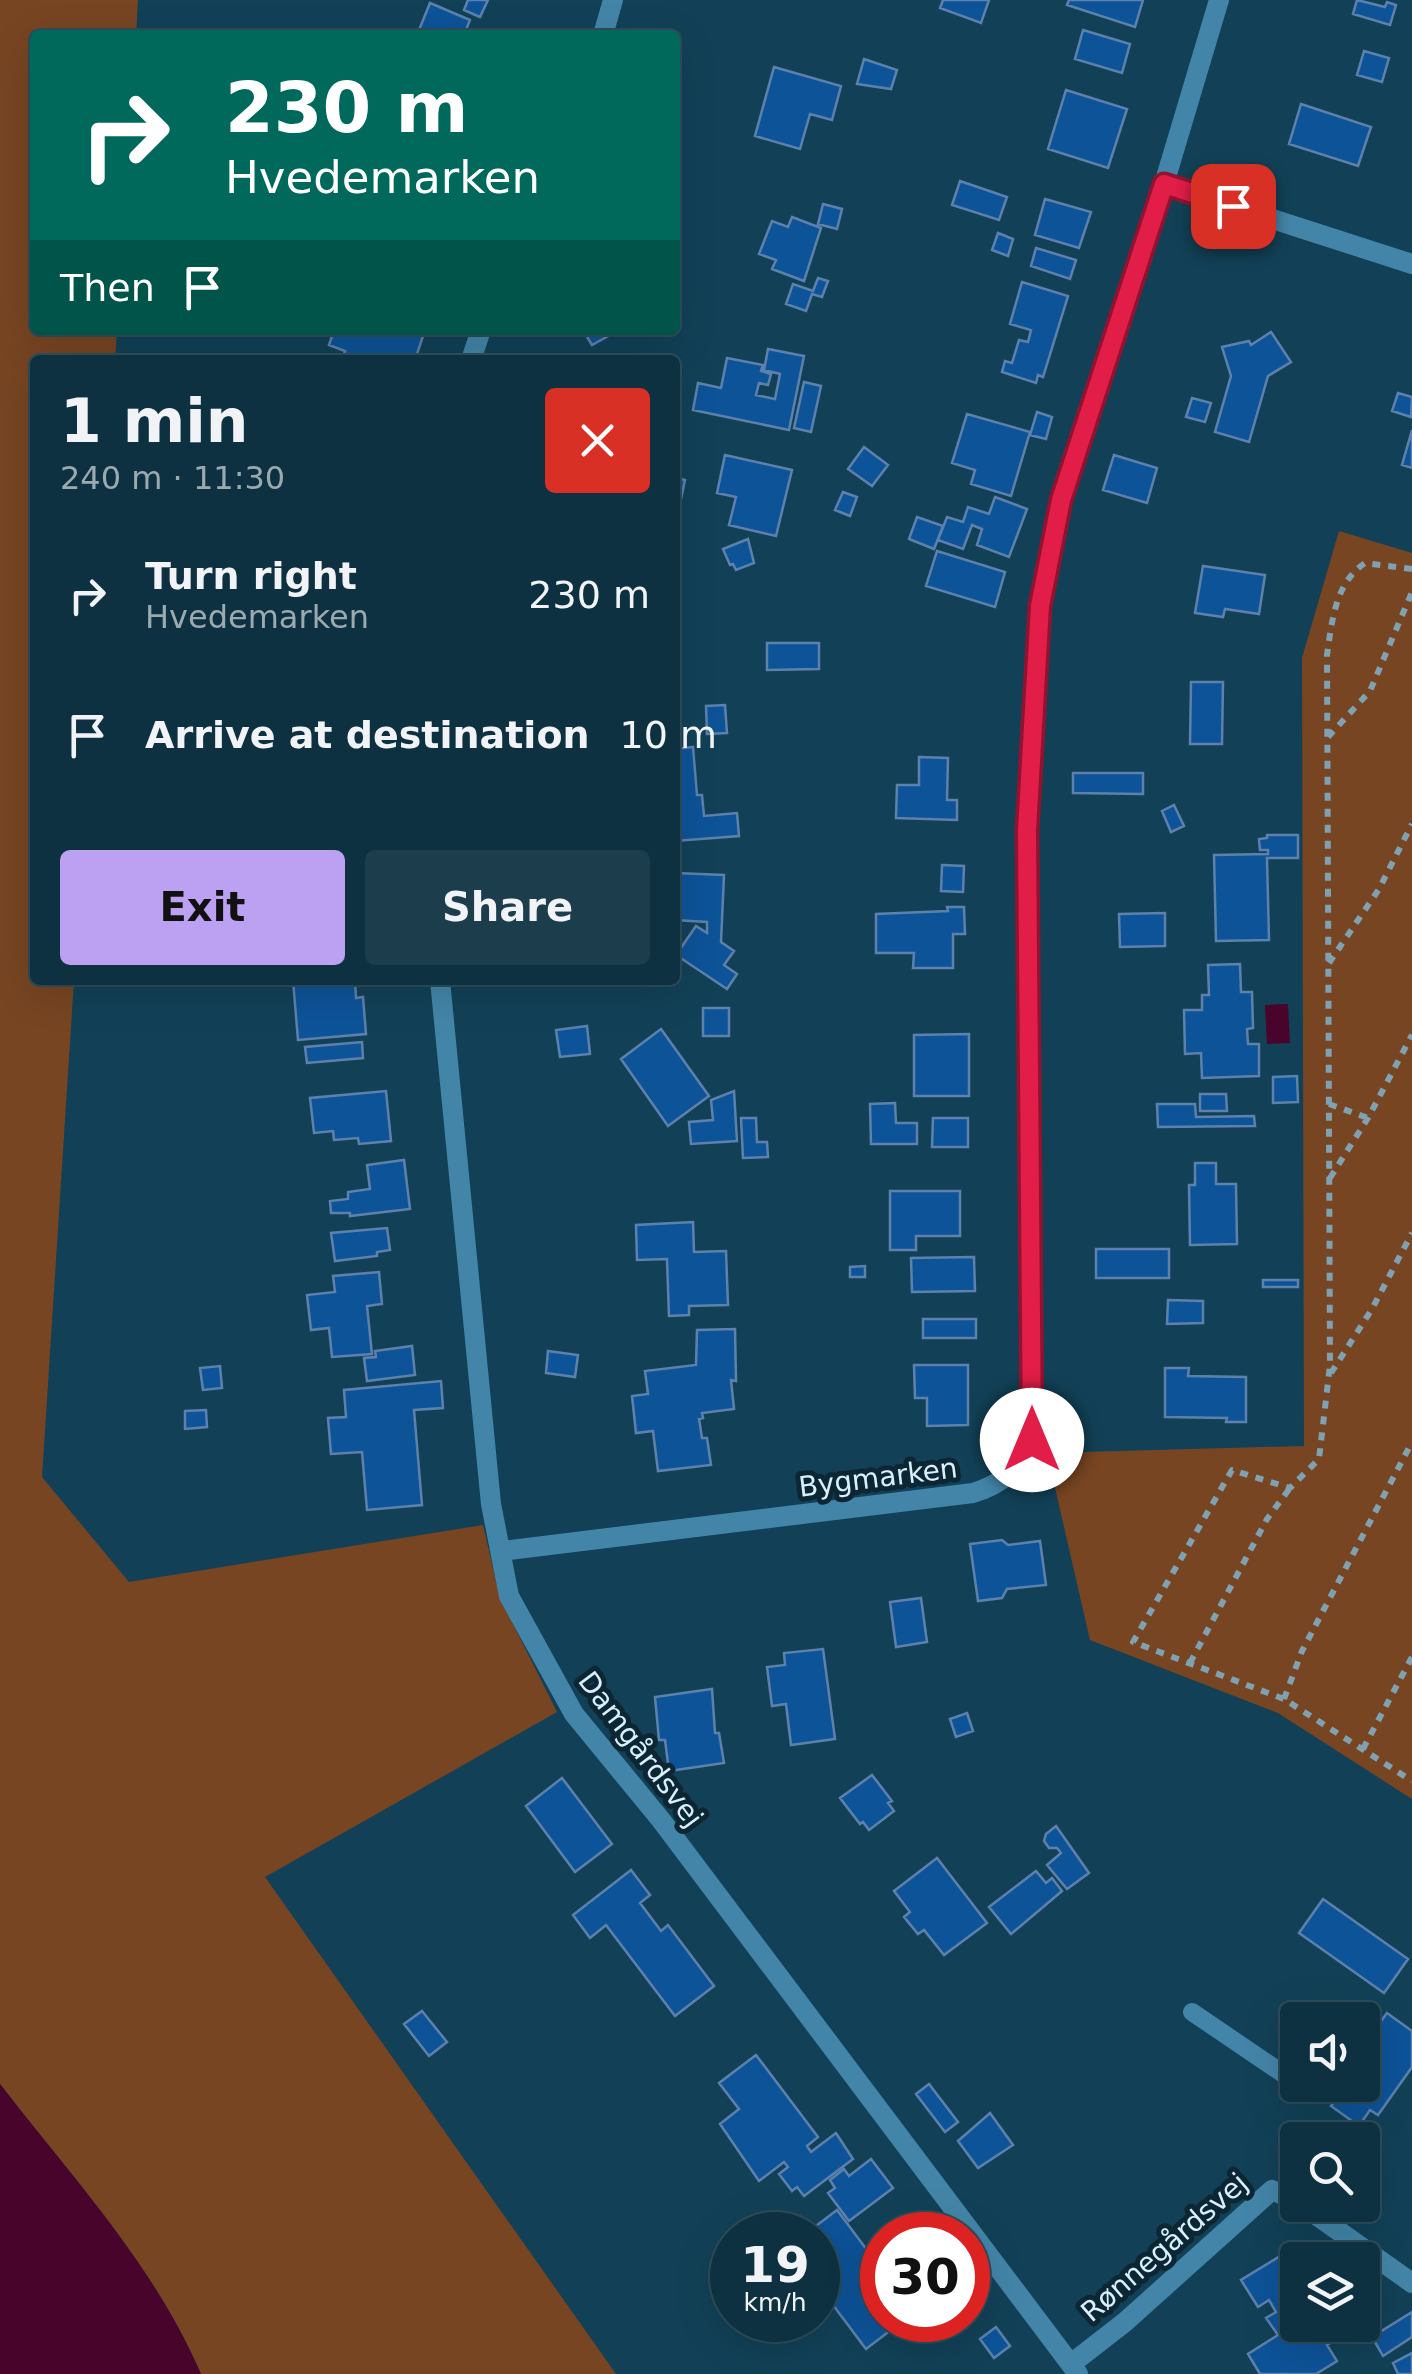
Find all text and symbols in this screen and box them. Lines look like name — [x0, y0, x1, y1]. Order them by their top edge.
text: 230 m — [225, 67, 468, 149]
icon: right — [60, 70, 190, 200]
text: Hvedemarken — [225, 151, 540, 204]
pin — [1191, 164, 1276, 249]
icon: arrive — [1206, 179, 1261, 234]
icon: arrive — [175, 260, 230, 315]
text: Then — [60, 266, 155, 310]
text: 1 min — [60, 386, 248, 456]
button: close — [545, 388, 650, 493]
text: 240 m · 11:30 — [60, 459, 285, 497]
text: Turn right — [145, 554, 357, 598]
icon: right — [60, 568, 115, 623]
text: 230 m — [528, 573, 650, 617]
text: Hvedemarken — [145, 598, 369, 636]
icon: arrive — [60, 708, 115, 763]
text: Arrive at destination — [145, 713, 590, 757]
text: 10 m — [620, 713, 717, 757]
button: Exit — [60, 850, 345, 965]
button: Share — [365, 850, 650, 965]
position arrow — [980, 1388, 1084, 1492]
street label: Bygmarken — [797, 1451, 959, 1504]
street label: Damgårdsvej — [571, 1665, 710, 1833]
map controls — [1280, 2002, 1380, 2342]
button: sound — [1280, 2002, 1380, 2102]
button: search — [1280, 2122, 1380, 2222]
street label: Rønnegårdsvej — [1075, 2166, 1254, 2328]
speed limit sign: 30 — [860, 2212, 990, 2342]
text: 19 — [740, 2236, 810, 2294]
button: layers — [1280, 2242, 1380, 2342]
text: km/h — [743, 2288, 807, 2317]

